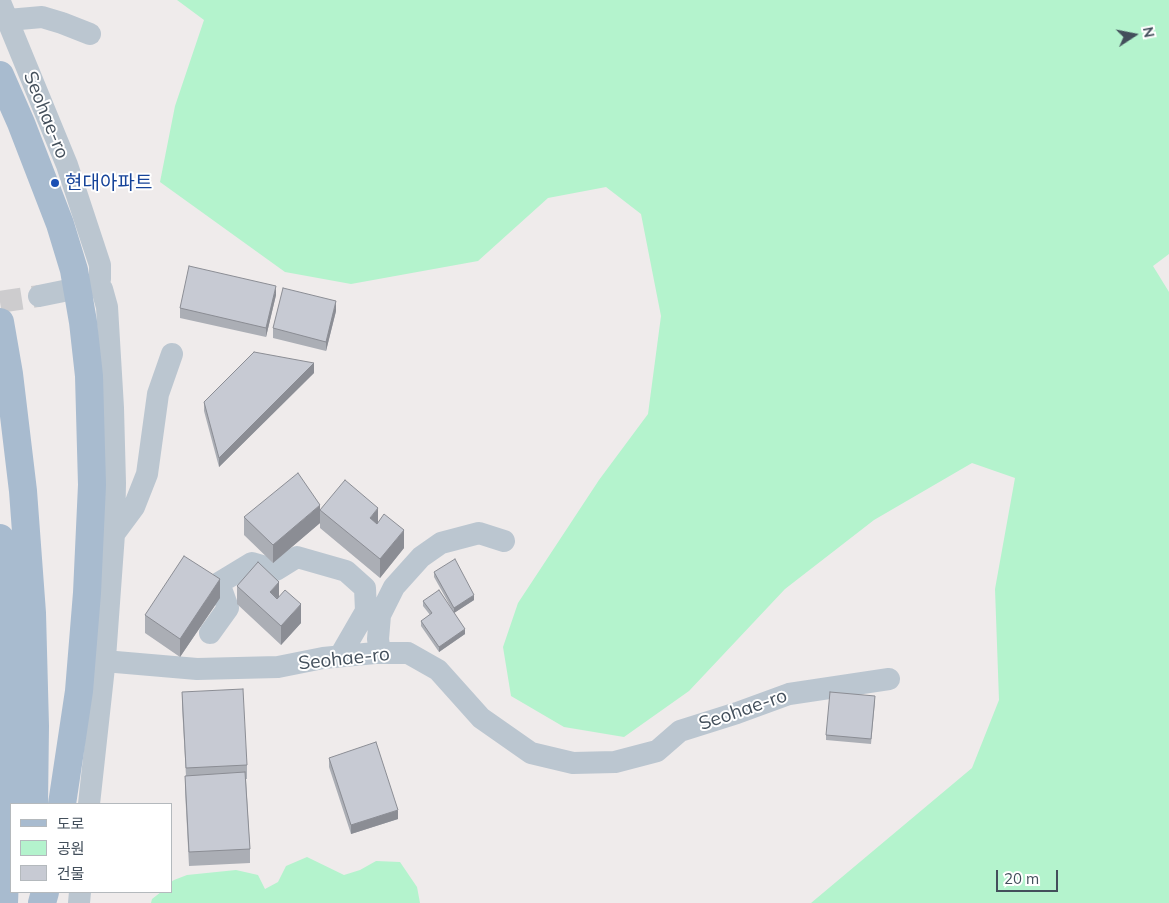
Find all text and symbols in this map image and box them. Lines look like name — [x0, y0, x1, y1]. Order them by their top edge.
north arrow — [1109, 10, 1159, 60]
text: N — [1139, 25, 1159, 39]
street label: Seohae-ro — [18, 68, 74, 162]
place label: 현대아파트 — [65, 172, 152, 194]
marker: 현대아파트 — [49, 177, 61, 189]
street label: Seohae-ro — [297, 643, 391, 675]
street label: Seohae-ro — [696, 684, 790, 736]
legend — [10, 803, 172, 893]
text: 도로 — [57, 814, 85, 833]
text: 공원 — [57, 839, 85, 858]
scale bar — [999, 860, 1062, 892]
text: 건물 — [57, 864, 85, 883]
text: 20 m — [1004, 869, 1039, 888]

